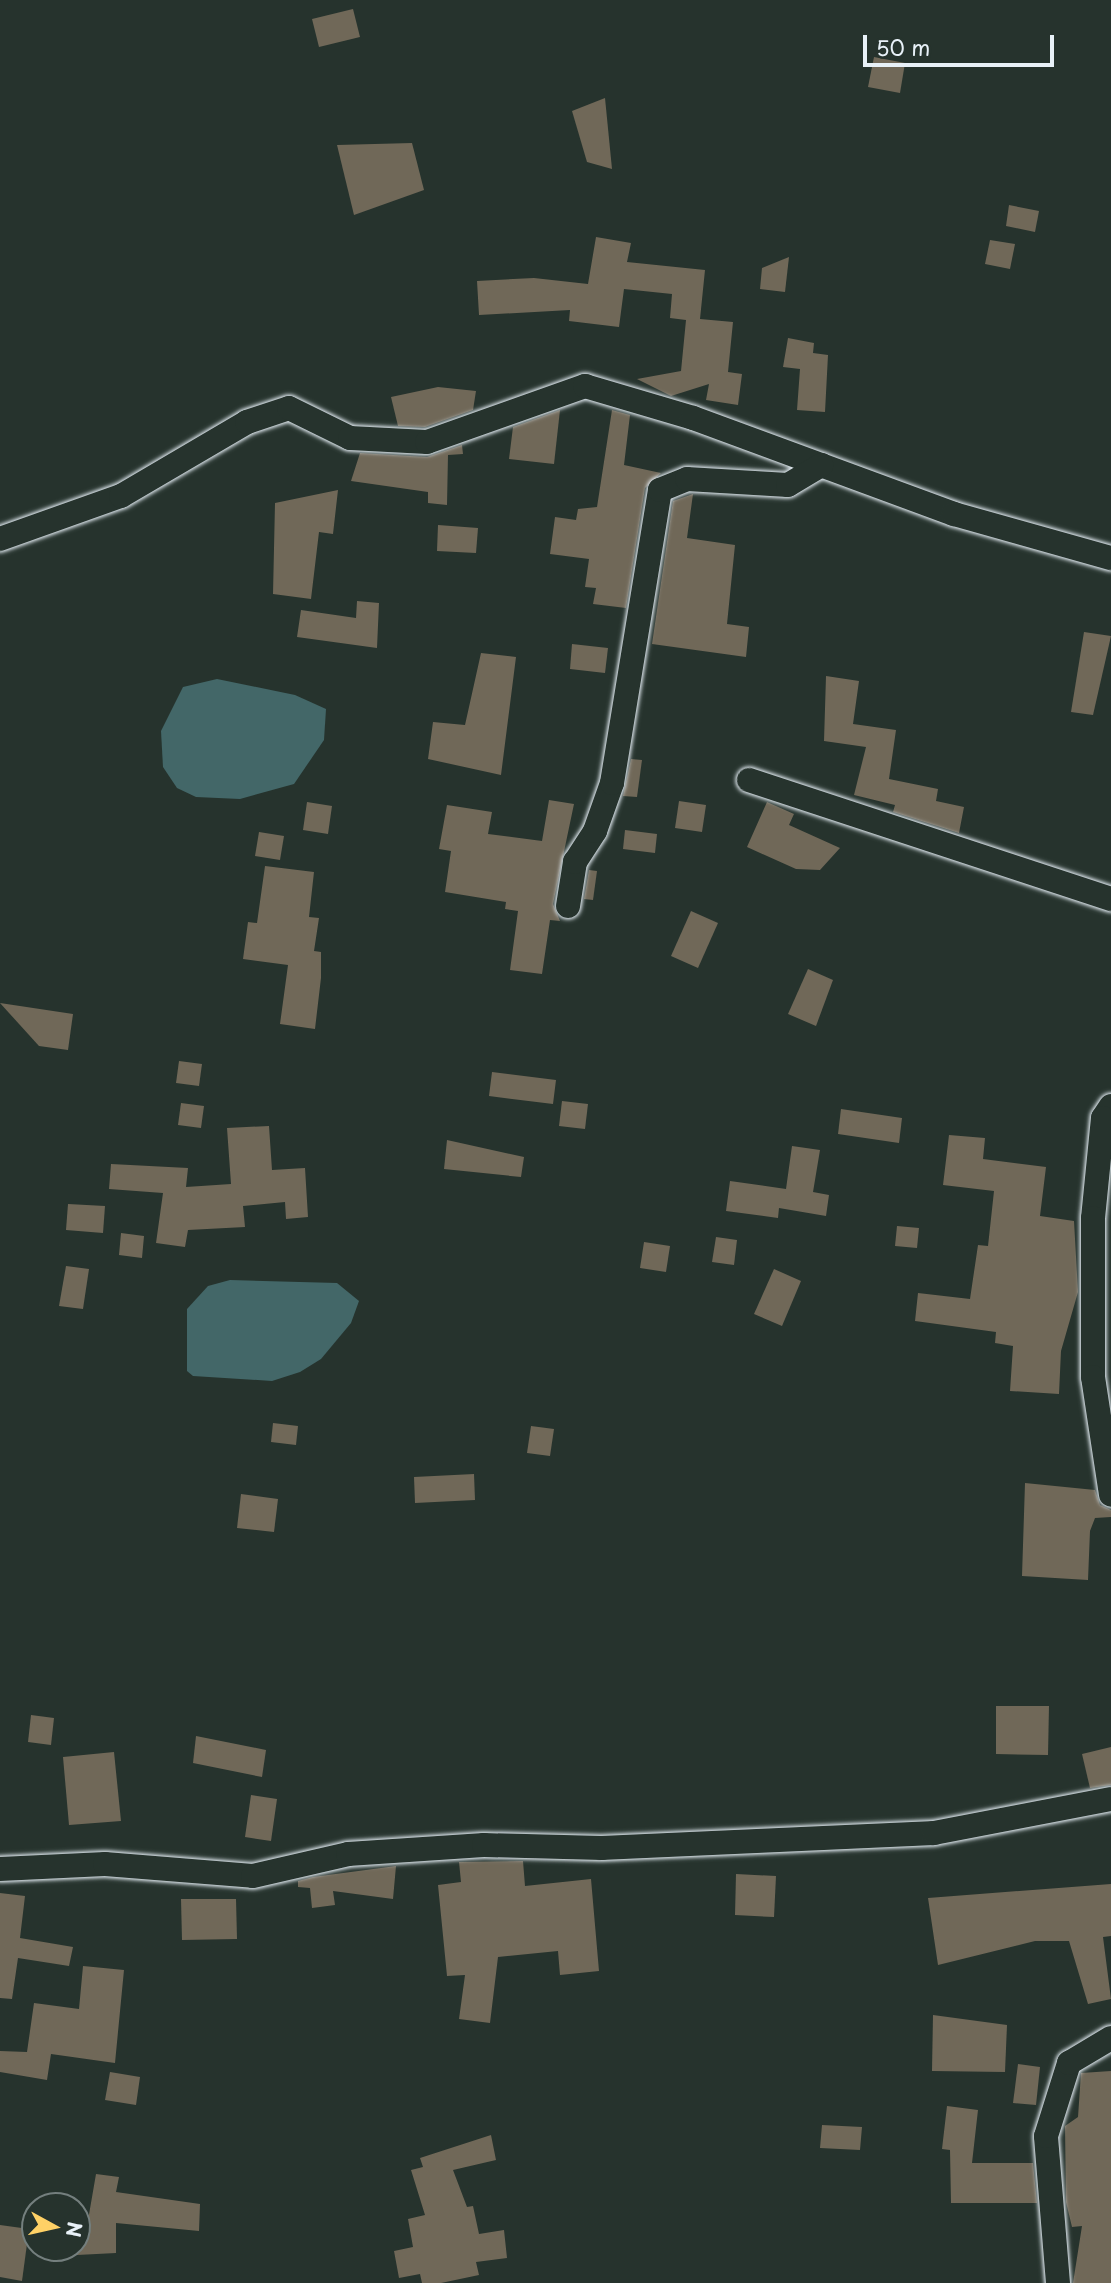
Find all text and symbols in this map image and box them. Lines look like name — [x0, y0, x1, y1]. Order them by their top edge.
scale bar — [866, 21, 1057, 65]
text: 50 m — [876, 31, 930, 63]
north arrow — [21, 2192, 91, 2262]
text: N — [60, 2220, 90, 2239]

